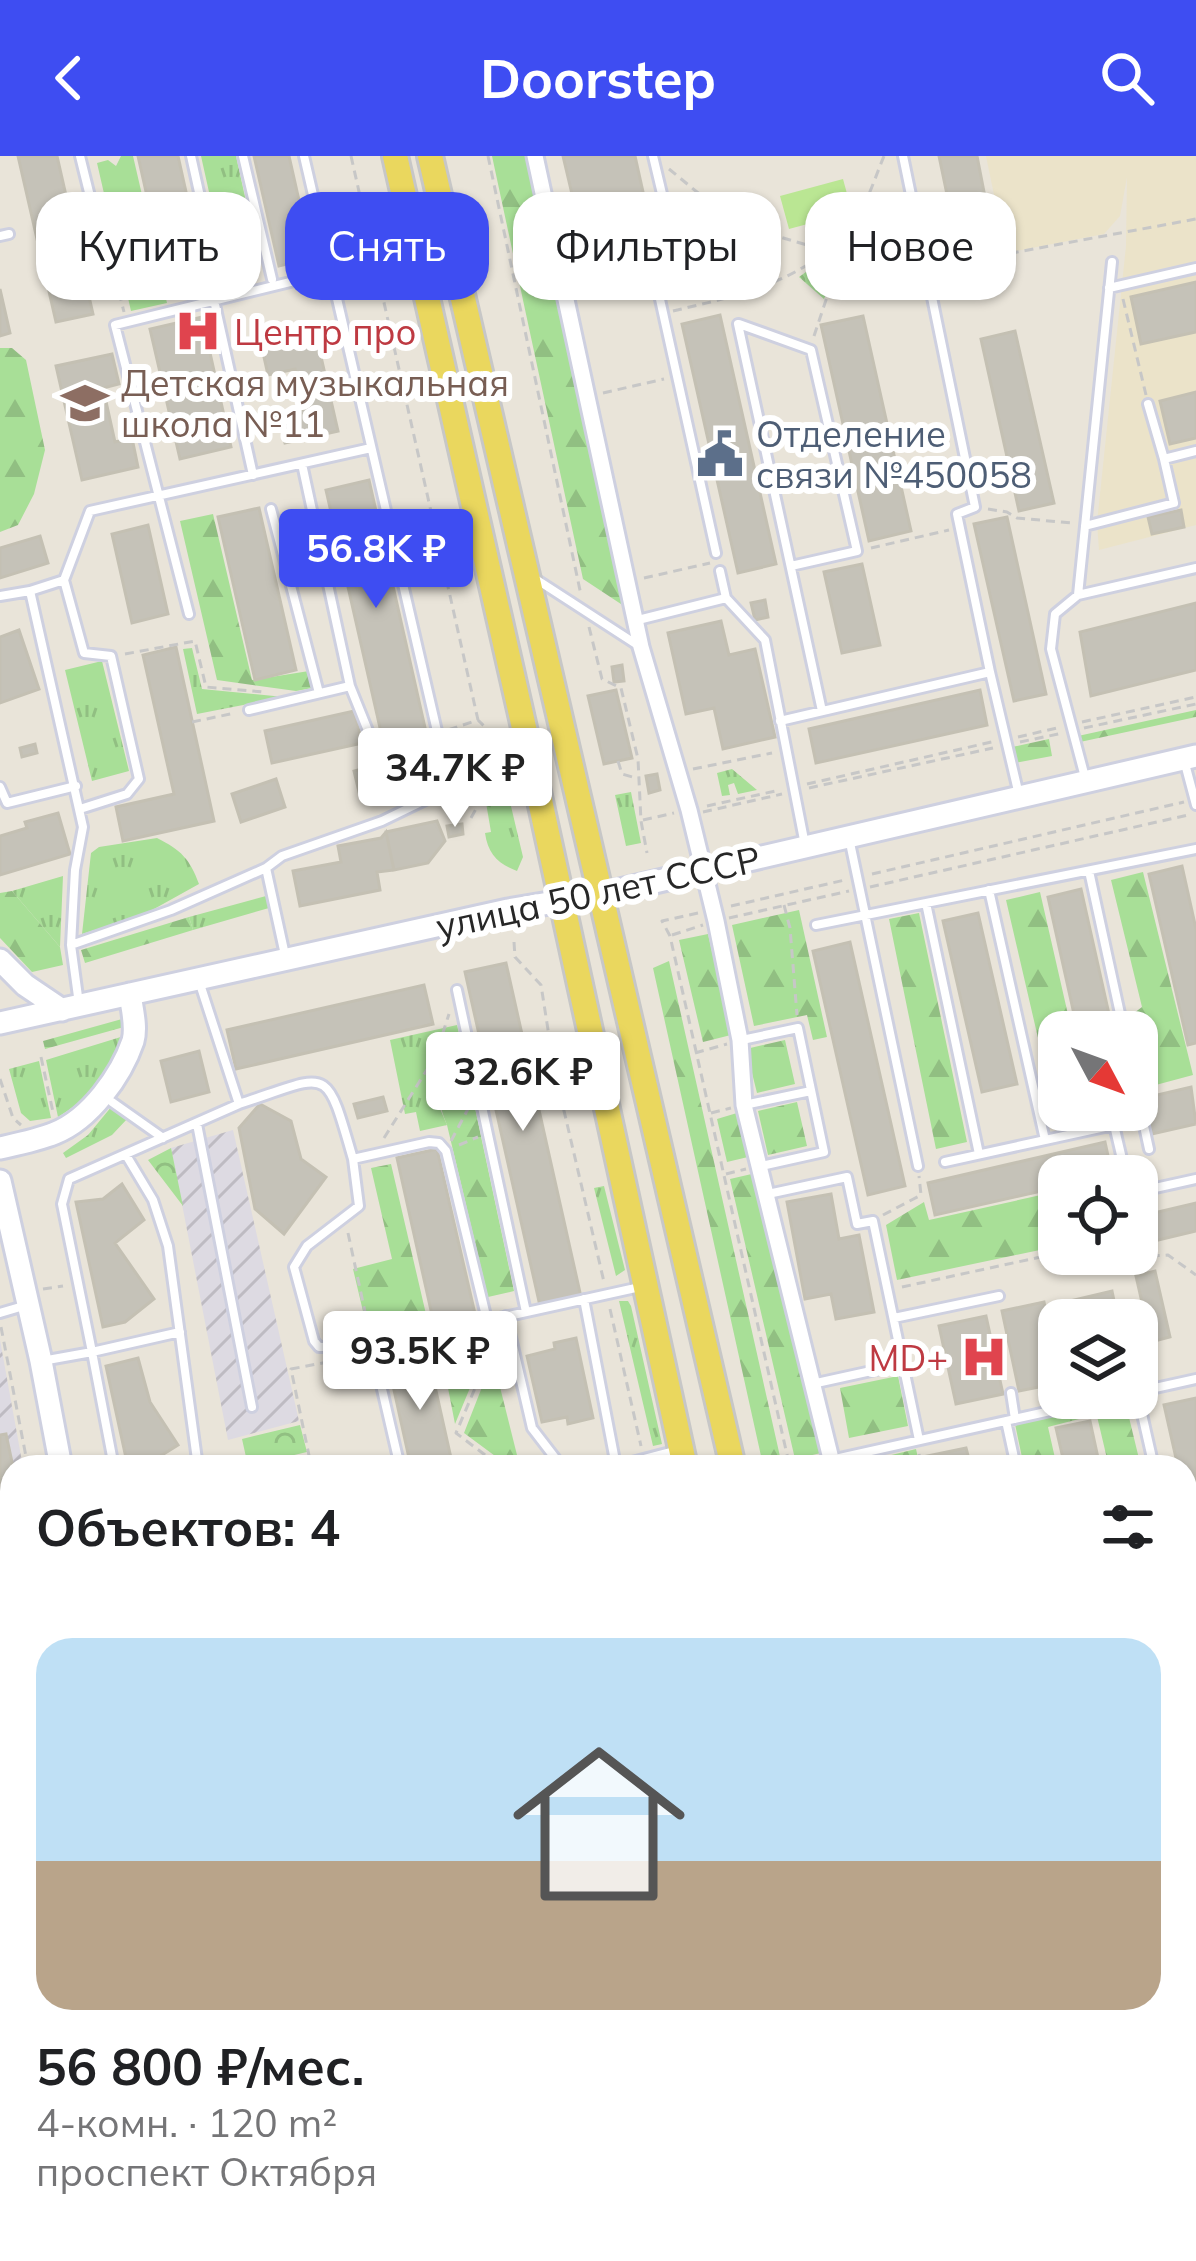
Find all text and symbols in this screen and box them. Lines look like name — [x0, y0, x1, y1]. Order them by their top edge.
text: Doorstep — [480, 44, 716, 112]
icon: back — [36, 45, 102, 111]
icon: search — [1094, 45, 1160, 111]
chip: Купить — [36, 192, 261, 300]
chip: Снять — [285, 192, 489, 300]
chip: Фильтры — [513, 192, 781, 300]
chip: Новое — [805, 192, 1016, 300]
hospital icon: Центр про — [173, 306, 223, 356]
place label: Центр про — [234, 309, 416, 354]
place label: Детская музыкальная школа №11 — [121, 360, 509, 446]
school or university icon: Детская музыкальная школа №11 — [60, 378, 110, 428]
place label: Отделение связи №450058 — [756, 411, 1032, 497]
public building icon: Отделение связи №450058 — [695, 429, 745, 479]
pin: 56.8K ₽ — [265, 509, 487, 611]
text: 56.8K ₽ — [306, 523, 446, 572]
pin: 34.7K ₽ — [344, 728, 566, 830]
text: 34.7K ₽ — [385, 742, 525, 791]
street label: улица 50 лет СССР — [432, 836, 764, 948]
north arrow — [1038, 1011, 1158, 1131]
map controls — [1038, 1011, 1158, 1419]
pin: 32.6K ₽ — [412, 1032, 634, 1134]
text: 32.6K ₽ — [453, 1046, 593, 1095]
button: locate — [1038, 1155, 1158, 1275]
button: layers — [1038, 1299, 1158, 1419]
pin: 93.5K ₽ — [309, 1311, 531, 1413]
text: 93.5K ₽ — [350, 1325, 490, 1374]
hospital icon: MD+ — [959, 1332, 1009, 1382]
place label: MD+ — [869, 1335, 948, 1380]
icon: filters — [1095, 1494, 1161, 1560]
text: Объектов: 4 — [36, 1495, 340, 1559]
icon: home — [491, 1716, 707, 1932]
text: 56 800 ₽/мес. — [36, 2034, 364, 2098]
text: 4-комн. · 120 m² — [36, 2098, 337, 2147]
text: проспект Октября — [36, 2147, 377, 2196]

